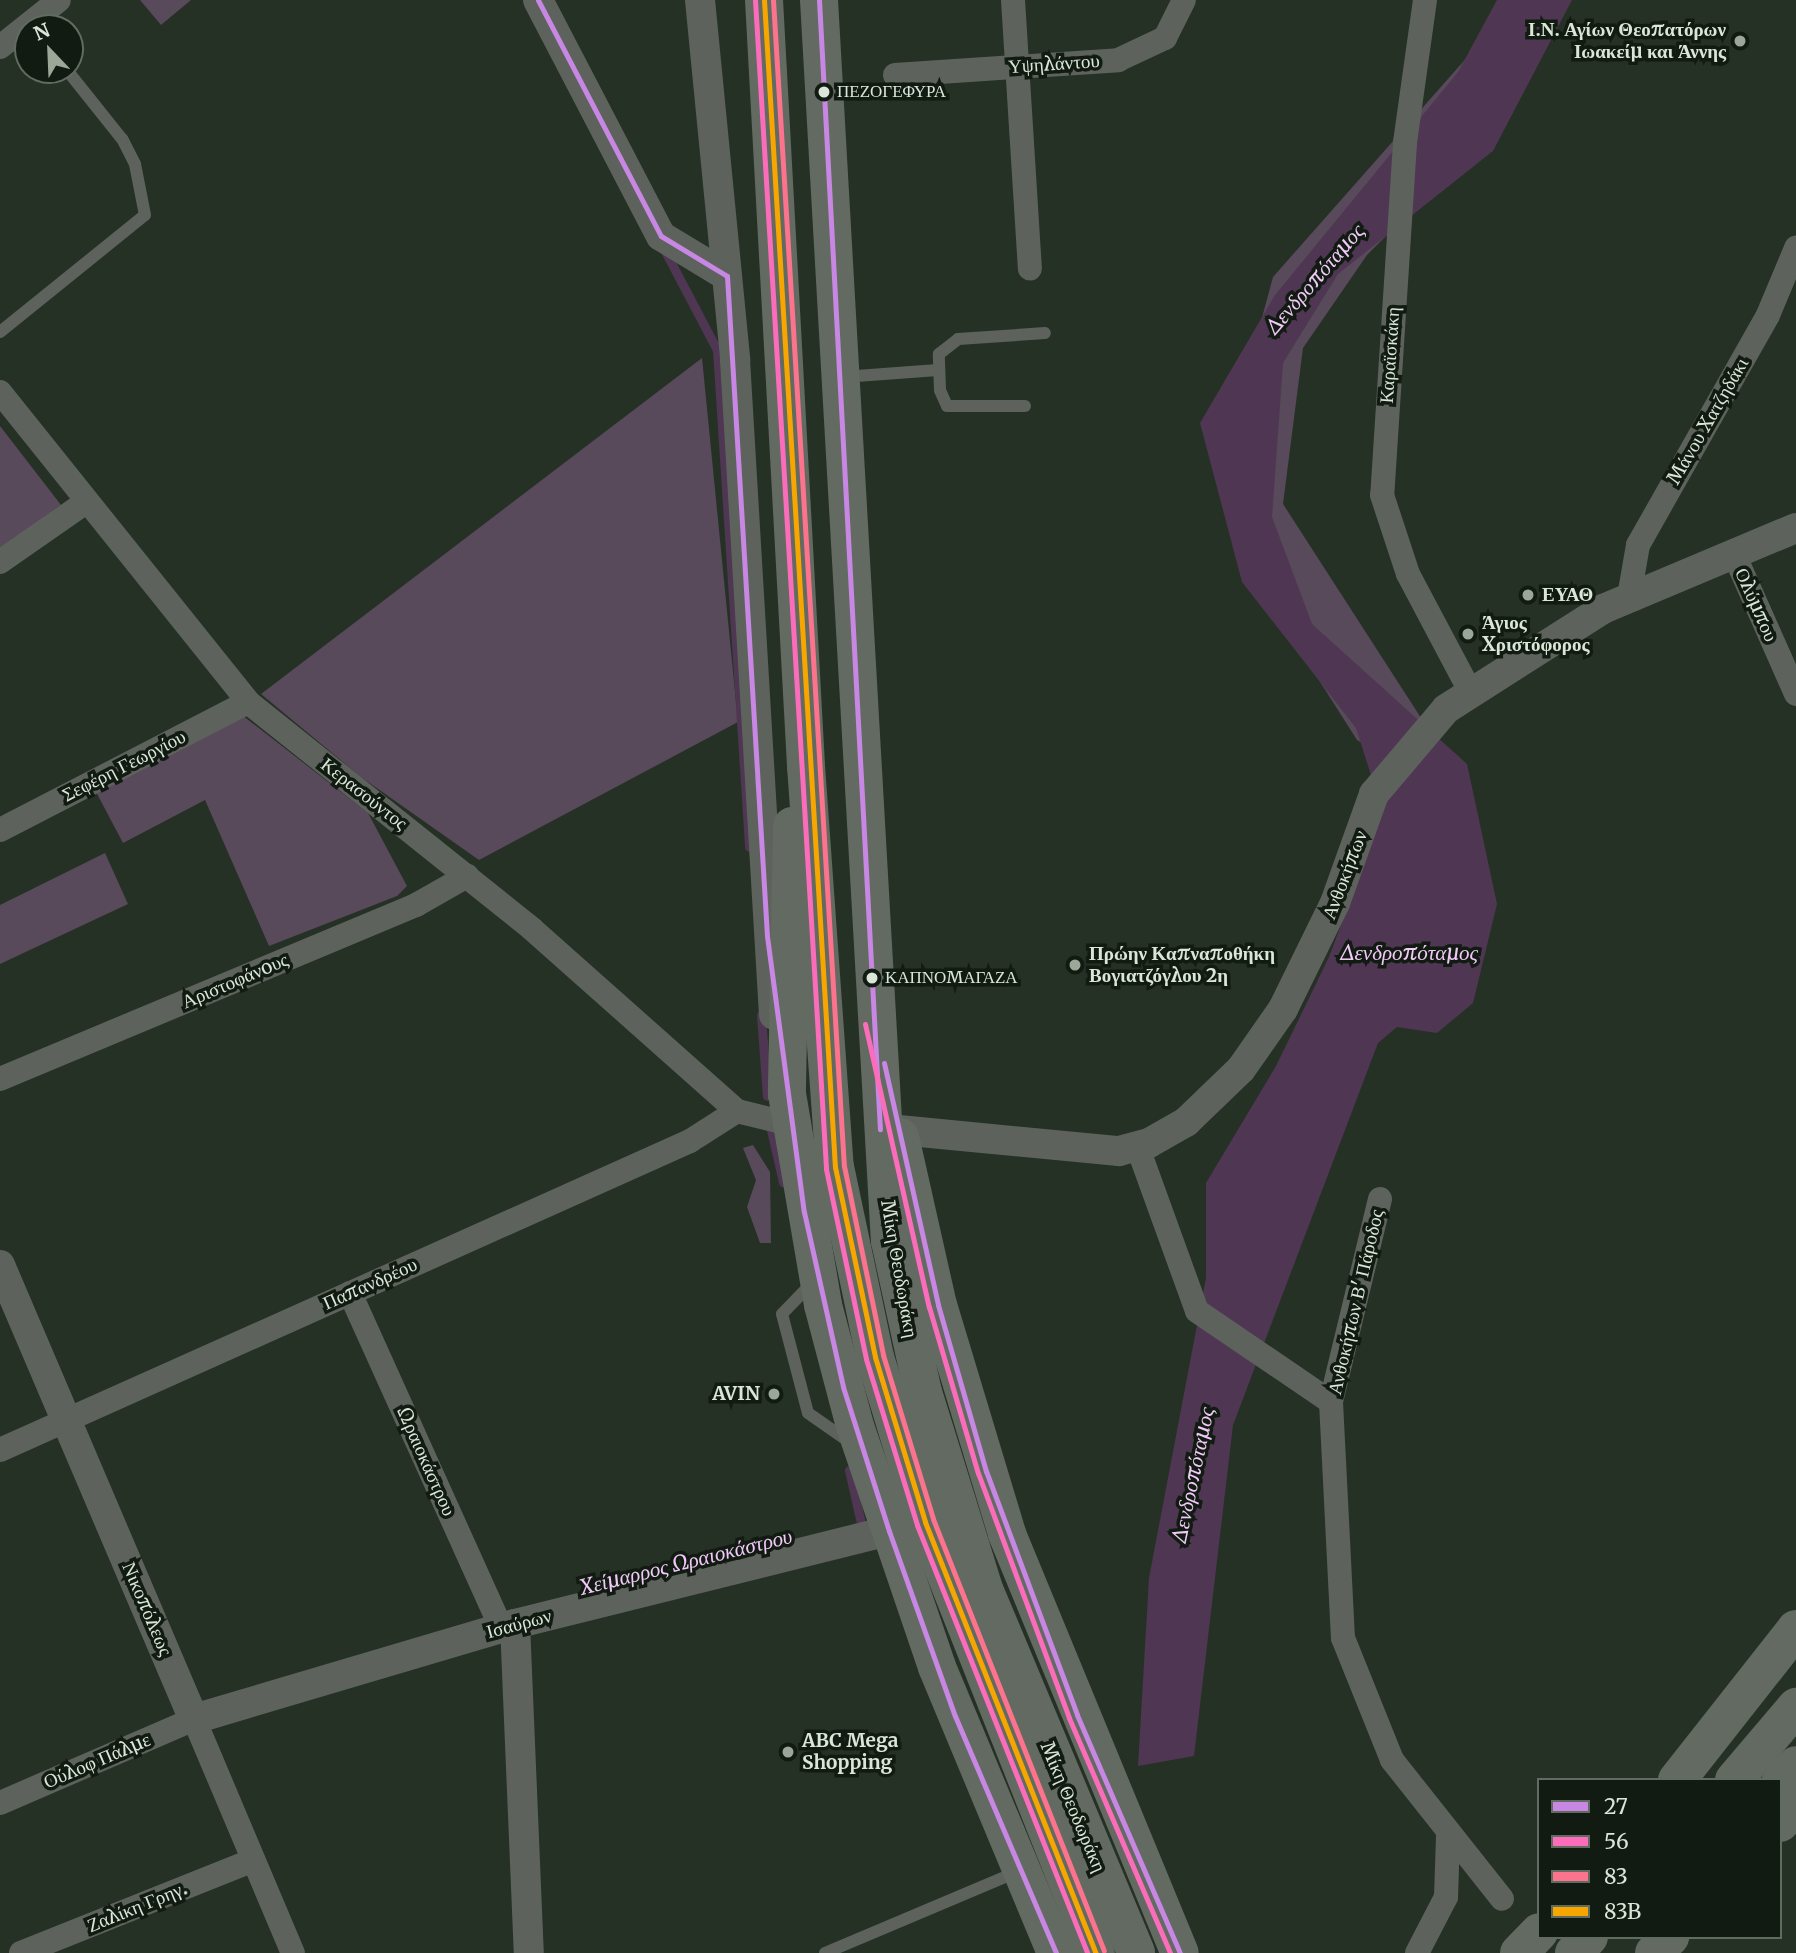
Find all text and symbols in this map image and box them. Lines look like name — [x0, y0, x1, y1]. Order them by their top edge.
north arrow — [14, 14, 84, 84]
text: N — [30, 18, 53, 45]
place label: Ι.Ν. Αγίων Θεοπατόρων Ιωακείμ και Άννης — [1528, 19, 1726, 63]
marker: Ι.Ν. Αγίων Θεοπατόρων Ιωακείμ και Άννης — [1732, 33, 1748, 49]
street label: Υψηλάντου — [1007, 49, 1101, 79]
place label: ΠΕΖΟΓΕΦΥΡΑ — [837, 82, 946, 102]
marker: ΠΕΖΟΓΕΦΥΡΑ — [817, 85, 831, 99]
water label: Δενδροπόταμος — [1260, 219, 1370, 339]
street label: Καραϊσκάκη — [1375, 306, 1405, 404]
street label: Μάνου Χατζηδάκι — [1662, 354, 1754, 488]
street label: Ολύμπου — [1730, 565, 1782, 645]
place label: ΕΥΑΘ — [1542, 584, 1593, 606]
marker: ΕΥΑΘ — [1520, 587, 1536, 603]
place label: Άγιος Χριστόφορος — [1482, 612, 1589, 656]
marker: Άγιος Χριστόφορος — [1460, 626, 1476, 642]
street label: Σεφέρη Γεωργίου — [59, 725, 189, 807]
street label: Κερασούντος — [316, 753, 412, 835]
street label: Ανθοκήπων — [1318, 827, 1372, 923]
water label: Δενδροπόταμος — [1340, 940, 1478, 966]
place label: Πρώην Καπναποθήκη Βογιατζόγλου 2η — [1089, 943, 1275, 987]
street label: Αριστοφάνoυς — [178, 948, 292, 1014]
marker: Πρώην Καπναποθήκη Βογιατζόγλου 2η — [1067, 957, 1083, 973]
place label: ΚΑΠΝΟΜΑΓΑΖΑ — [885, 968, 1018, 988]
marker: ΚΑΠΝΟΜΑΓΑΖΑ — [865, 971, 879, 985]
street label: Μίκη Θεοδωράκη — [876, 1198, 922, 1340]
street label: Ανθοκήπων Β' Πάροδος — [1324, 1207, 1388, 1397]
street label: Παπανδρέου — [319, 1253, 421, 1315]
place label: AVIN — [712, 1383, 760, 1405]
marker: AVIN — [766, 1386, 782, 1402]
street label: Ωραιοκάστρου — [392, 1402, 460, 1520]
water label: Δενδροπόταμος — [1166, 1405, 1220, 1545]
water label: Χείμαρρος Ωραιοκάστρου — [577, 1523, 795, 1601]
street label: Νικοπόλεως — [117, 1559, 177, 1659]
street label: Ισαύρων — [484, 1604, 554, 1644]
street label: Ούλοφ Πάλμε — [40, 1728, 154, 1794]
place label: ABC Mega Shopping — [802, 1730, 898, 1774]
street label: Μίκη Θεοδωράκη — [1035, 1738, 1111, 1876]
marker: ABC Mega Shopping — [780, 1744, 796, 1760]
legend — [1537, 1778, 1782, 1939]
text: 27 — [1604, 1793, 1628, 1820]
text: 56 — [1604, 1828, 1629, 1855]
text: 83 — [1604, 1863, 1628, 1890]
street label: Ζαλίκη Γρηγ. — [84, 1877, 190, 1937]
text: 83B — [1604, 1898, 1641, 1925]

